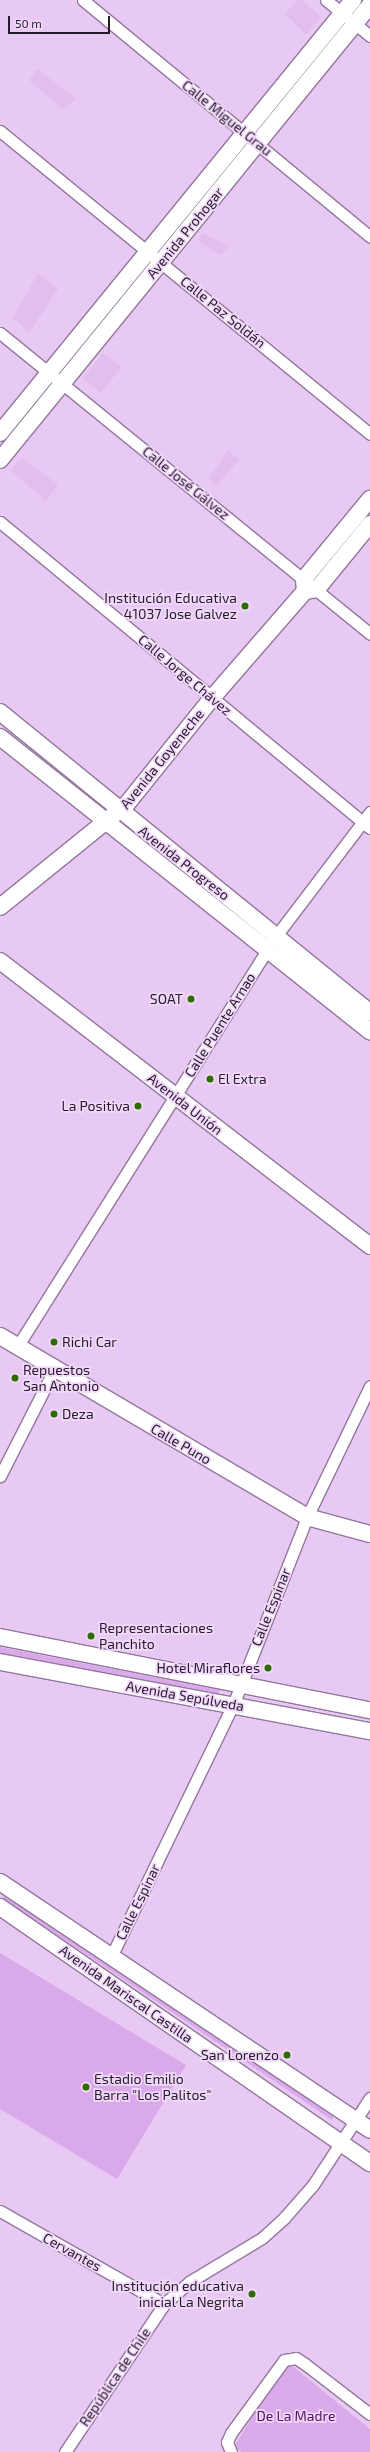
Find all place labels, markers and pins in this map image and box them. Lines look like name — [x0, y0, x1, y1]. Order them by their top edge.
place label: Institución Educativa 41037 Jose Galvez — [104, 590, 237, 622]
marker: Institución Educativa 41037 Jose Galvez — [240, 601, 250, 611]
place label: SOAT — [150, 991, 183, 1007]
marker: SOAT — [186, 994, 196, 1004]
place label: El Extra — [218, 1071, 267, 1087]
marker: El Extra — [205, 1074, 215, 1084]
place label: La Positiva — [61, 1098, 130, 1114]
marker: La Positiva — [133, 1101, 143, 1111]
place label: Richi Car — [62, 1334, 117, 1350]
marker: Richi Car — [49, 1337, 59, 1347]
place label: Repuestos San Antonio — [23, 1362, 99, 1394]
marker: Repuestos San Antonio — [10, 1373, 20, 1383]
place label: Deza — [62, 1406, 94, 1422]
marker: Deza — [49, 1409, 59, 1419]
place label: Representaciones Panchito — [99, 1620, 213, 1652]
marker: Representaciones Panchito — [86, 1631, 96, 1641]
place label: Hotel Miraflores — [156, 1660, 260, 1676]
marker: Hotel Miraflores — [263, 1663, 273, 1673]
place label: San Lorenzo — [201, 2047, 279, 2063]
marker: San Lorenzo — [282, 2050, 292, 2060]
place label: Estadio Emilio Barra "Los Palitos" — [94, 2071, 212, 2104]
marker: Estadio Emilio Barra "Los Palitos" — [81, 2082, 91, 2092]
place label: Institución educativa inicial La Negrita — [112, 2278, 244, 2310]
marker: Institución educativa inicial La Negrita — [247, 2289, 257, 2299]

